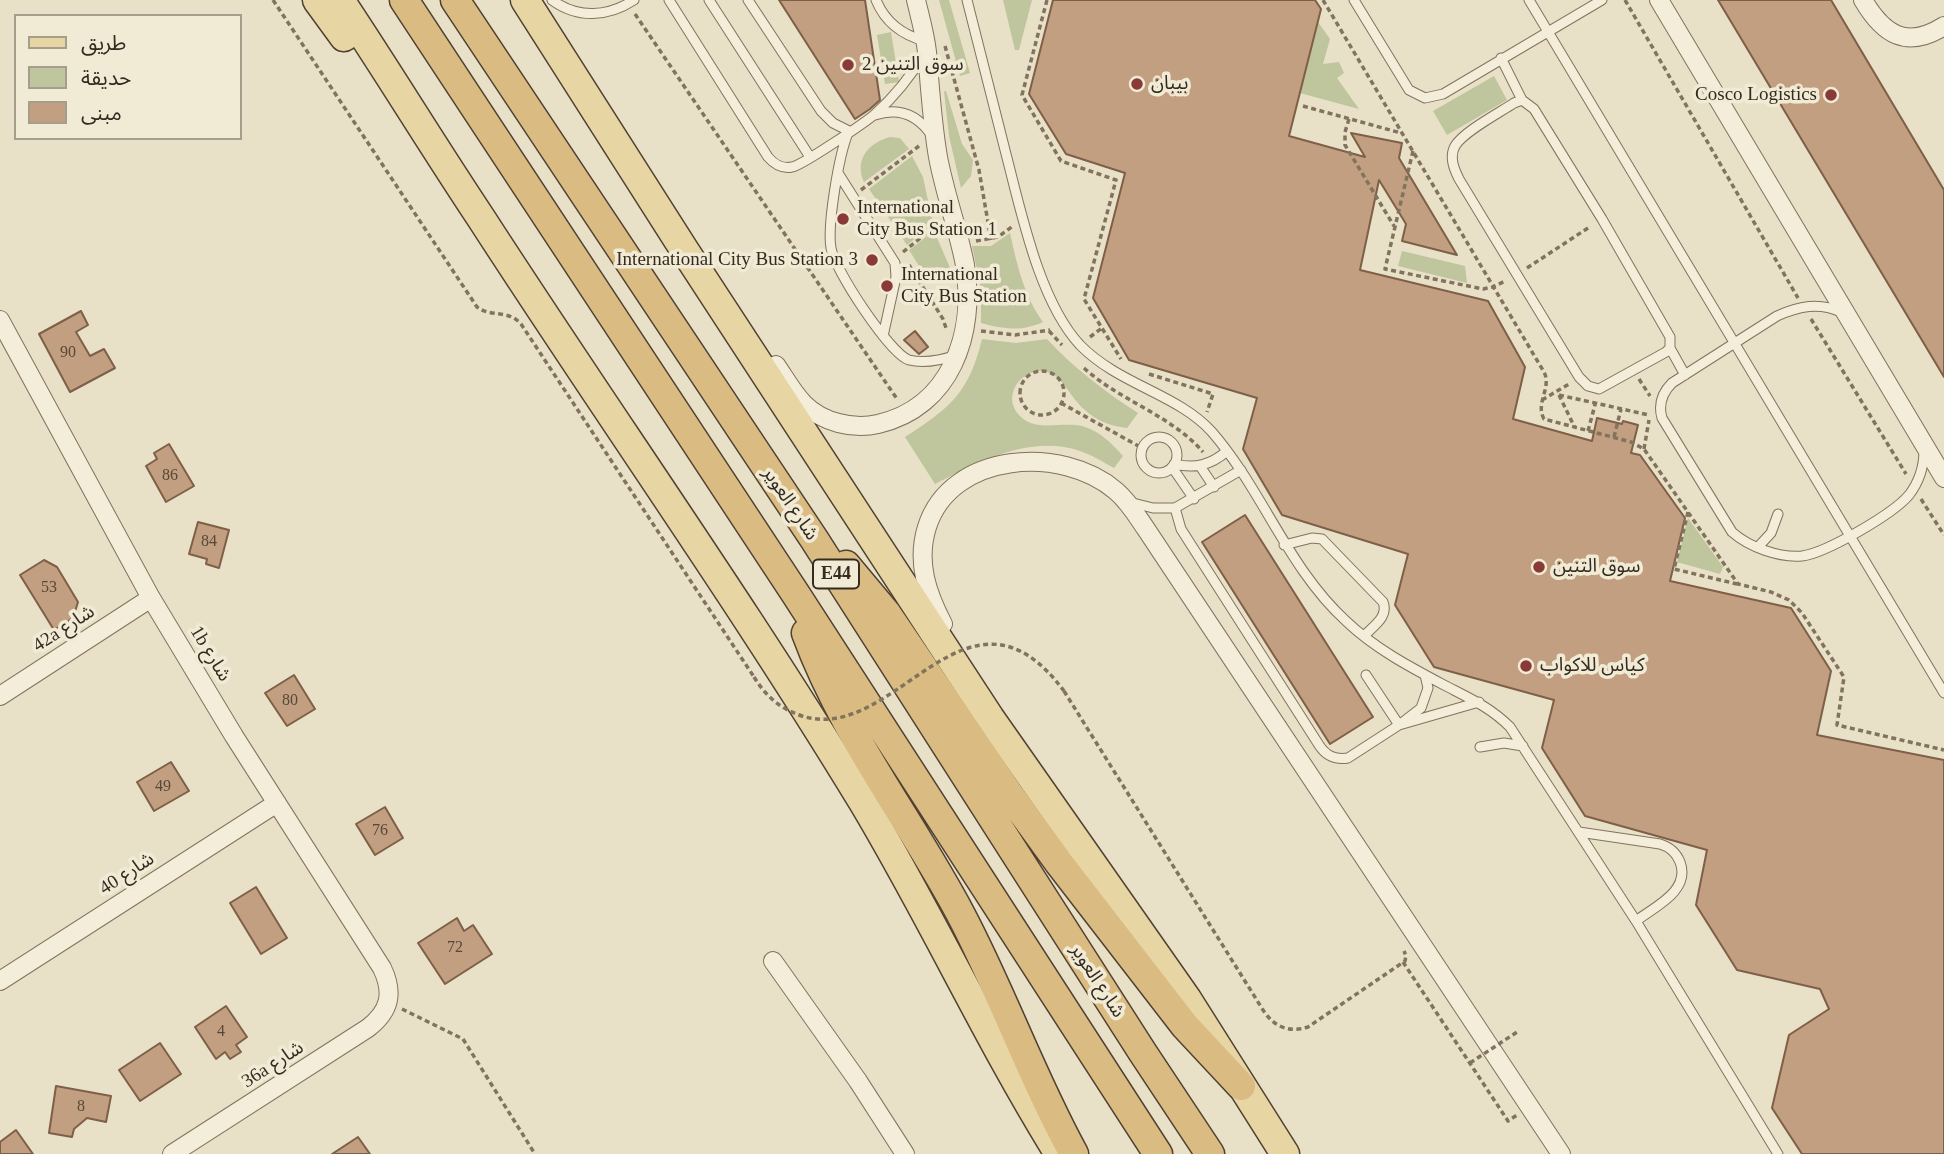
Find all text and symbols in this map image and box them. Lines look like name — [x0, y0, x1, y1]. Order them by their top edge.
legend — [14, 14, 242, 140]
text: طريق — [81, 31, 126, 55]
place label: سوق التنين 2 — [862, 54, 964, 76]
marker: سوق التنين 2 — [840, 57, 856, 73]
text: حديقة — [81, 66, 131, 90]
place label: بيبان — [1151, 73, 1188, 95]
marker: بيبان — [1129, 76, 1145, 92]
place label: Cosco Logistics — [1695, 84, 1817, 106]
marker: Cosco Logistics — [1823, 87, 1839, 103]
text: مبنى — [81, 101, 122, 125]
place label: International City Bus Station 1 — [857, 197, 997, 241]
marker: International City Bus Station 1 — [835, 211, 851, 227]
place label: International City Bus Station 3 — [616, 249, 858, 271]
marker: International City Bus Station 3 — [864, 252, 880, 268]
place label: International City Bus Station — [901, 264, 1027, 308]
marker: International City Bus Station — [879, 278, 895, 294]
house number: 90 — [60, 343, 76, 363]
street label: شارع العوير — [757, 463, 823, 545]
house number: 86 — [162, 466, 178, 486]
house number: 84 — [201, 532, 217, 552]
place label: سوق التنين — [1553, 556, 1640, 578]
marker: سوق التنين — [1531, 559, 1547, 575]
road number: E44 — [813, 560, 859, 588]
house number: 53 — [41, 578, 57, 598]
street label: 42a شارع — [29, 601, 99, 657]
street label: 1b شارع — [185, 622, 235, 686]
place label: كياس للاكواب — [1540, 655, 1645, 677]
marker: كياس للاكواب — [1518, 658, 1534, 674]
house number: 80 — [282, 691, 298, 711]
house number: 49 — [155, 777, 171, 797]
house number: 76 — [372, 821, 388, 841]
street label: شارع 40 — [95, 848, 159, 900]
house number: 72 — [447, 938, 463, 958]
street label: شارع العوير — [1065, 940, 1129, 1022]
house number: 4 — [217, 1022, 225, 1042]
street label: 36a شارع — [238, 1037, 308, 1093]
house number: 8 — [77, 1097, 85, 1117]

